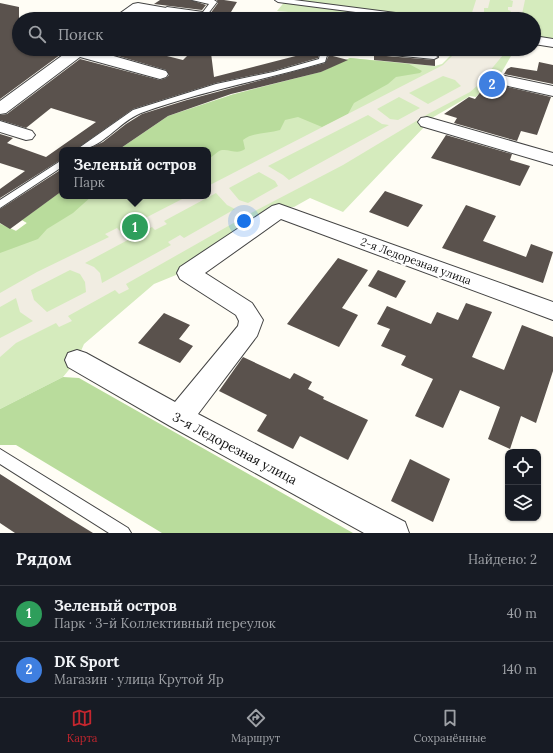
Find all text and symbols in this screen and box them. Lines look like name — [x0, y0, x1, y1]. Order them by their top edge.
search box — [12, 12, 541, 56]
icon: search — [26, 23, 48, 45]
text: Поиск — [58, 25, 103, 44]
pin: 2 — [479, 69, 505, 99]
popup — [59, 147, 211, 199]
text: Зеленый остров — [74, 155, 196, 174]
text: Парк — [74, 174, 105, 191]
your location — [234, 211, 254, 231]
pin: 1 — [122, 212, 148, 242]
street label: 2-я Ледорезная улица — [359, 234, 474, 288]
street label: 3-я Ледорезная улица — [170, 408, 300, 489]
map controls — [505, 449, 541, 521]
button: locate — [505, 449, 541, 485]
button: layers — [505, 485, 541, 521]
text: Рядом — [16, 548, 72, 570]
text: Найдено: 2 — [468, 551, 537, 568]
text: Зеленый остров — [54, 596, 177, 615]
text: 1 — [26, 605, 32, 622]
text: 40 m — [507, 605, 537, 622]
text: Парк · 3-й Коллективный переулок — [54, 615, 276, 632]
text: DK Sport — [54, 652, 120, 671]
text: 2 — [26, 661, 32, 678]
text: 140 m — [502, 661, 537, 678]
text: Магазин · улица Крутой Яр — [54, 671, 224, 688]
tab: Карта — [67, 707, 98, 745]
tab: Маршрут — [231, 707, 280, 745]
tab: Сохранённые — [413, 707, 486, 745]

